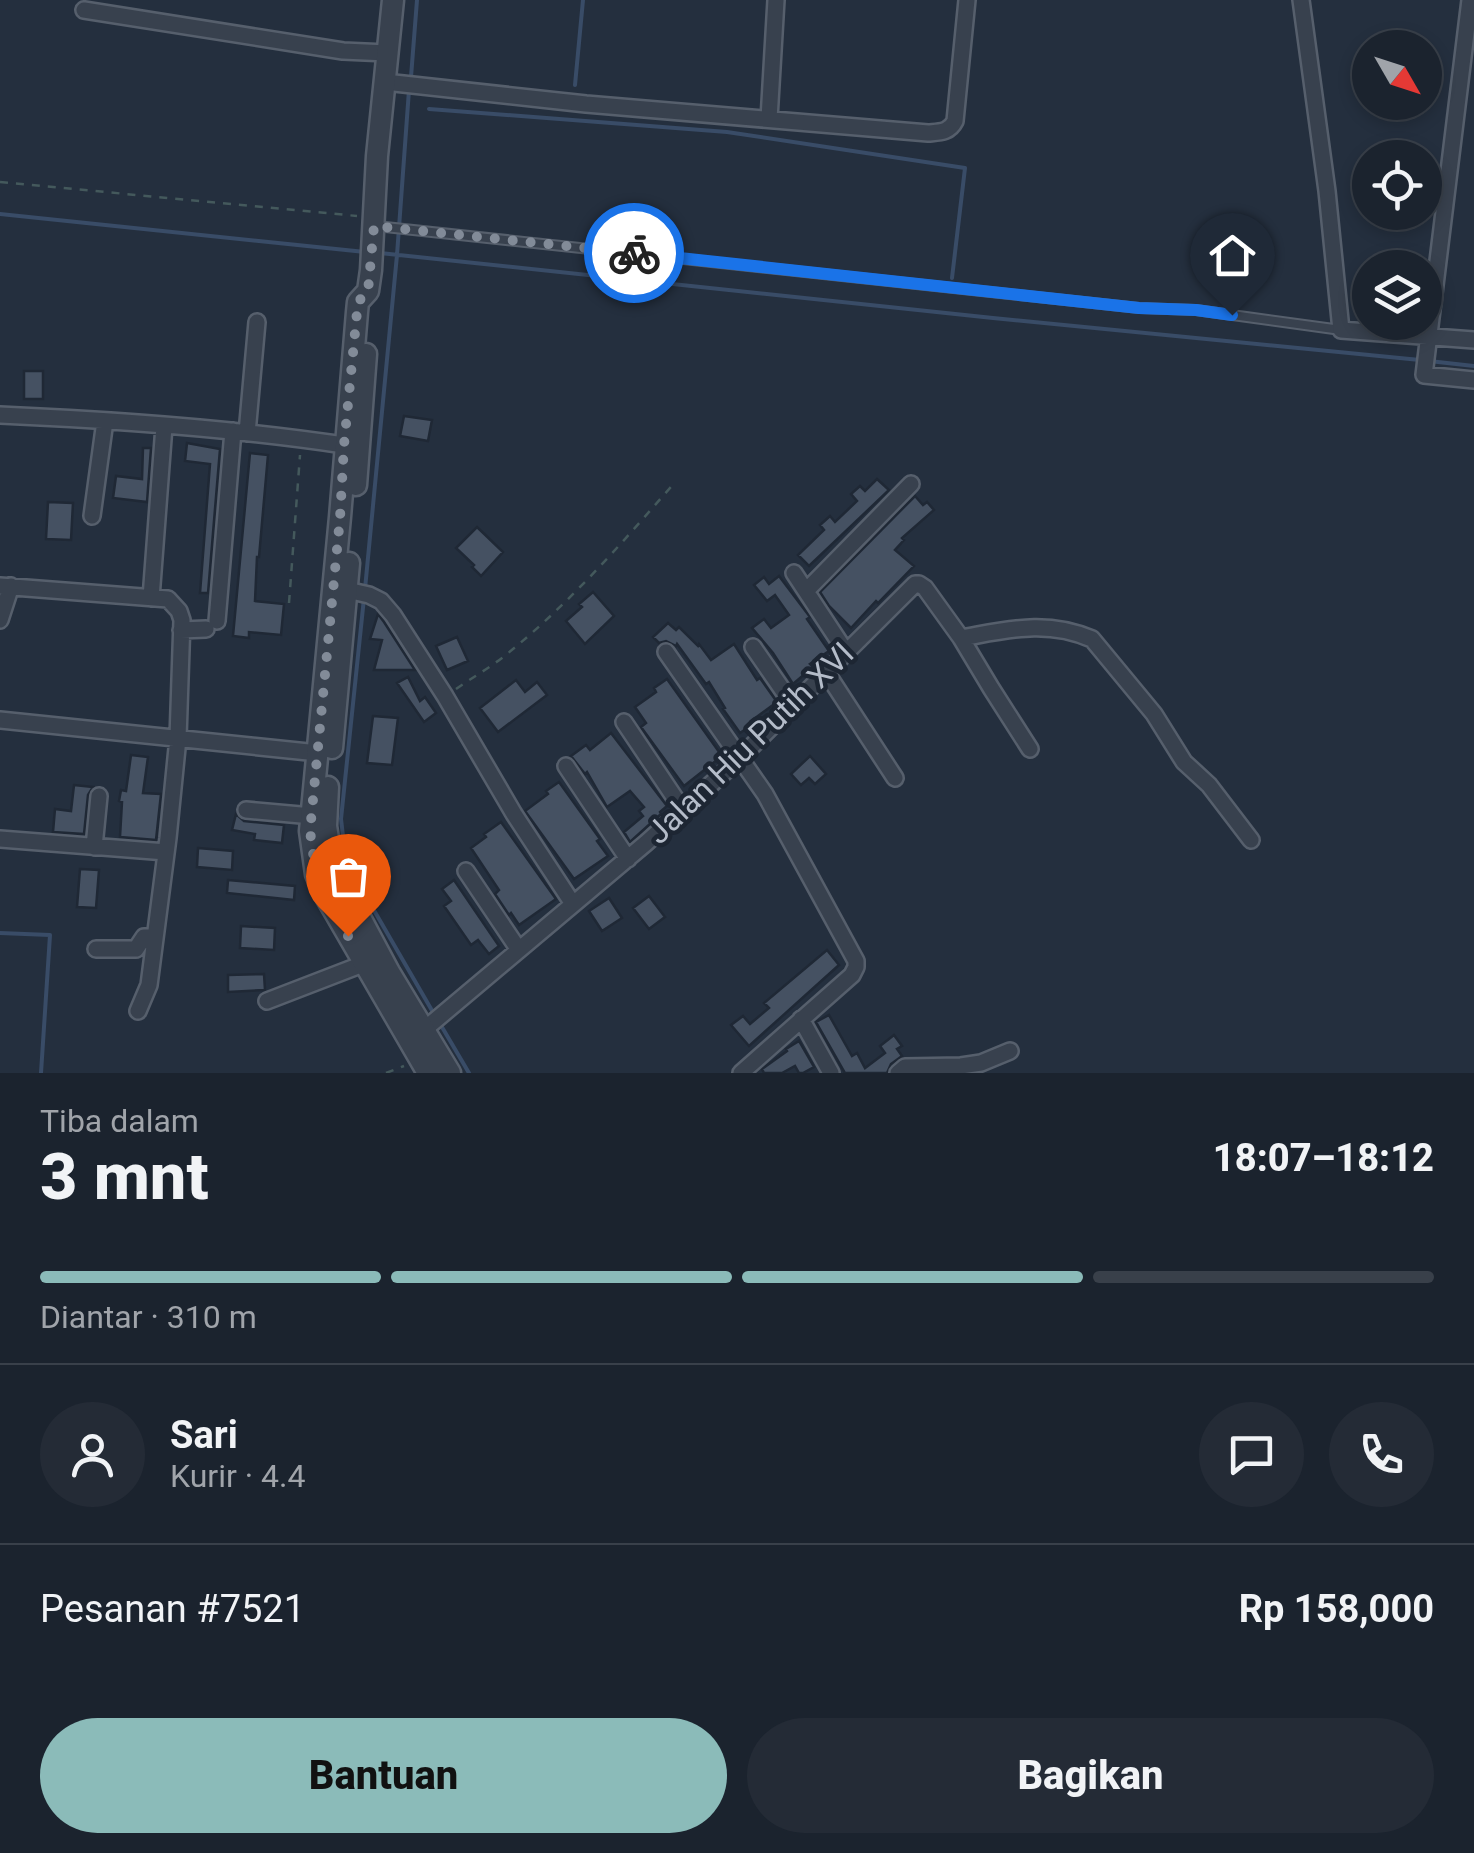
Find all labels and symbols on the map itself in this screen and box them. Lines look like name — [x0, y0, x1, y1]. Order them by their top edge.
north arrow — [1352, 30, 1442, 120]
courier — [584, 203, 684, 303]
pin — [1190, 213, 1275, 316]
street label: Jalan Hiu Putih XVI — [639, 634, 861, 852]
pin — [306, 834, 391, 937]

